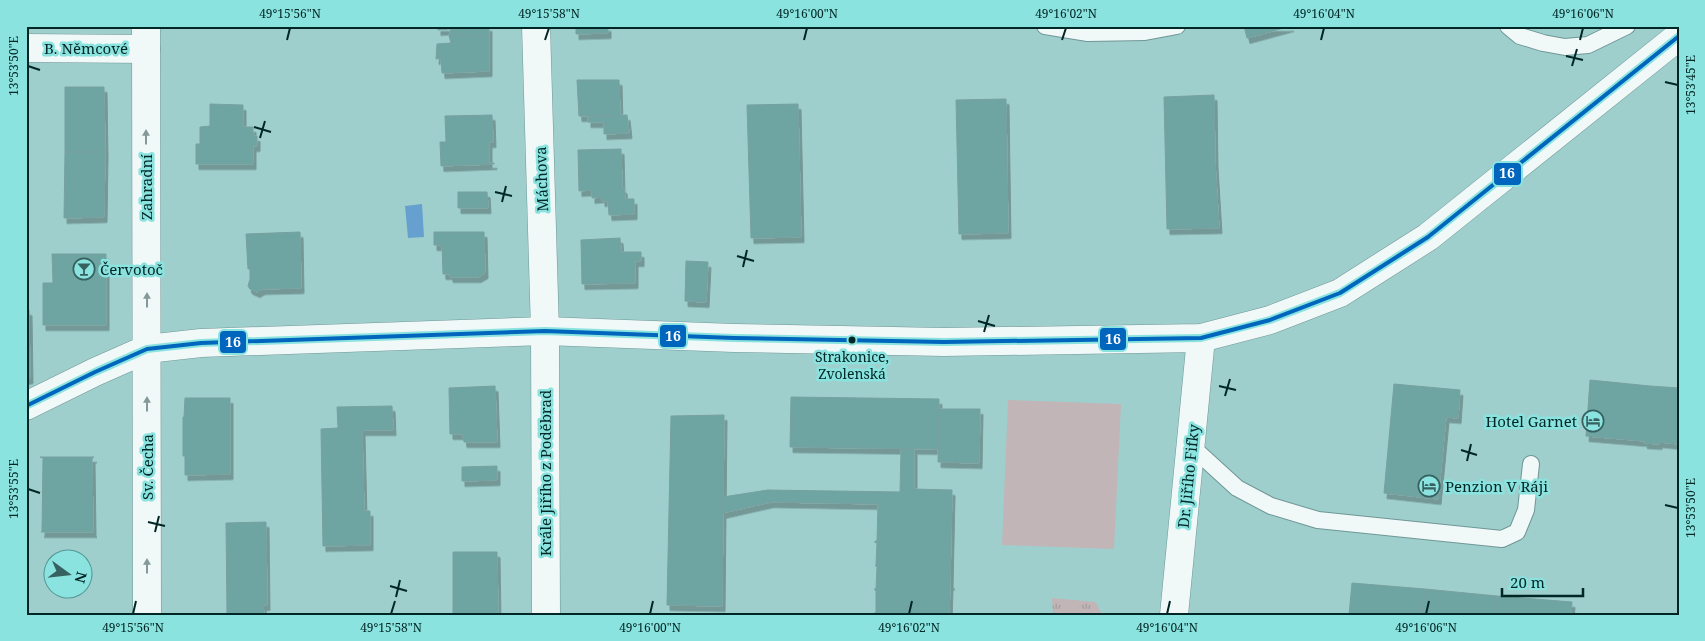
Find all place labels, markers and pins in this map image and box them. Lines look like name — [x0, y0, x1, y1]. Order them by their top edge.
bar icon: Červotoč — [72, 257, 96, 281]
place label: Červotoč — [100, 259, 163, 279]
marker: Strakonice, Zvolenská — [847, 335, 857, 345]
place label: Strakonice, Zvolenská — [815, 347, 889, 383]
hotel icon: Hotel Garnet — [1581, 409, 1605, 433]
place label: Hotel Garnet — [1485, 411, 1577, 431]
hotel icon: Penzion V Ráji — [1417, 474, 1441, 498]
place label: Penzion V Ráji — [1445, 476, 1548, 496]

